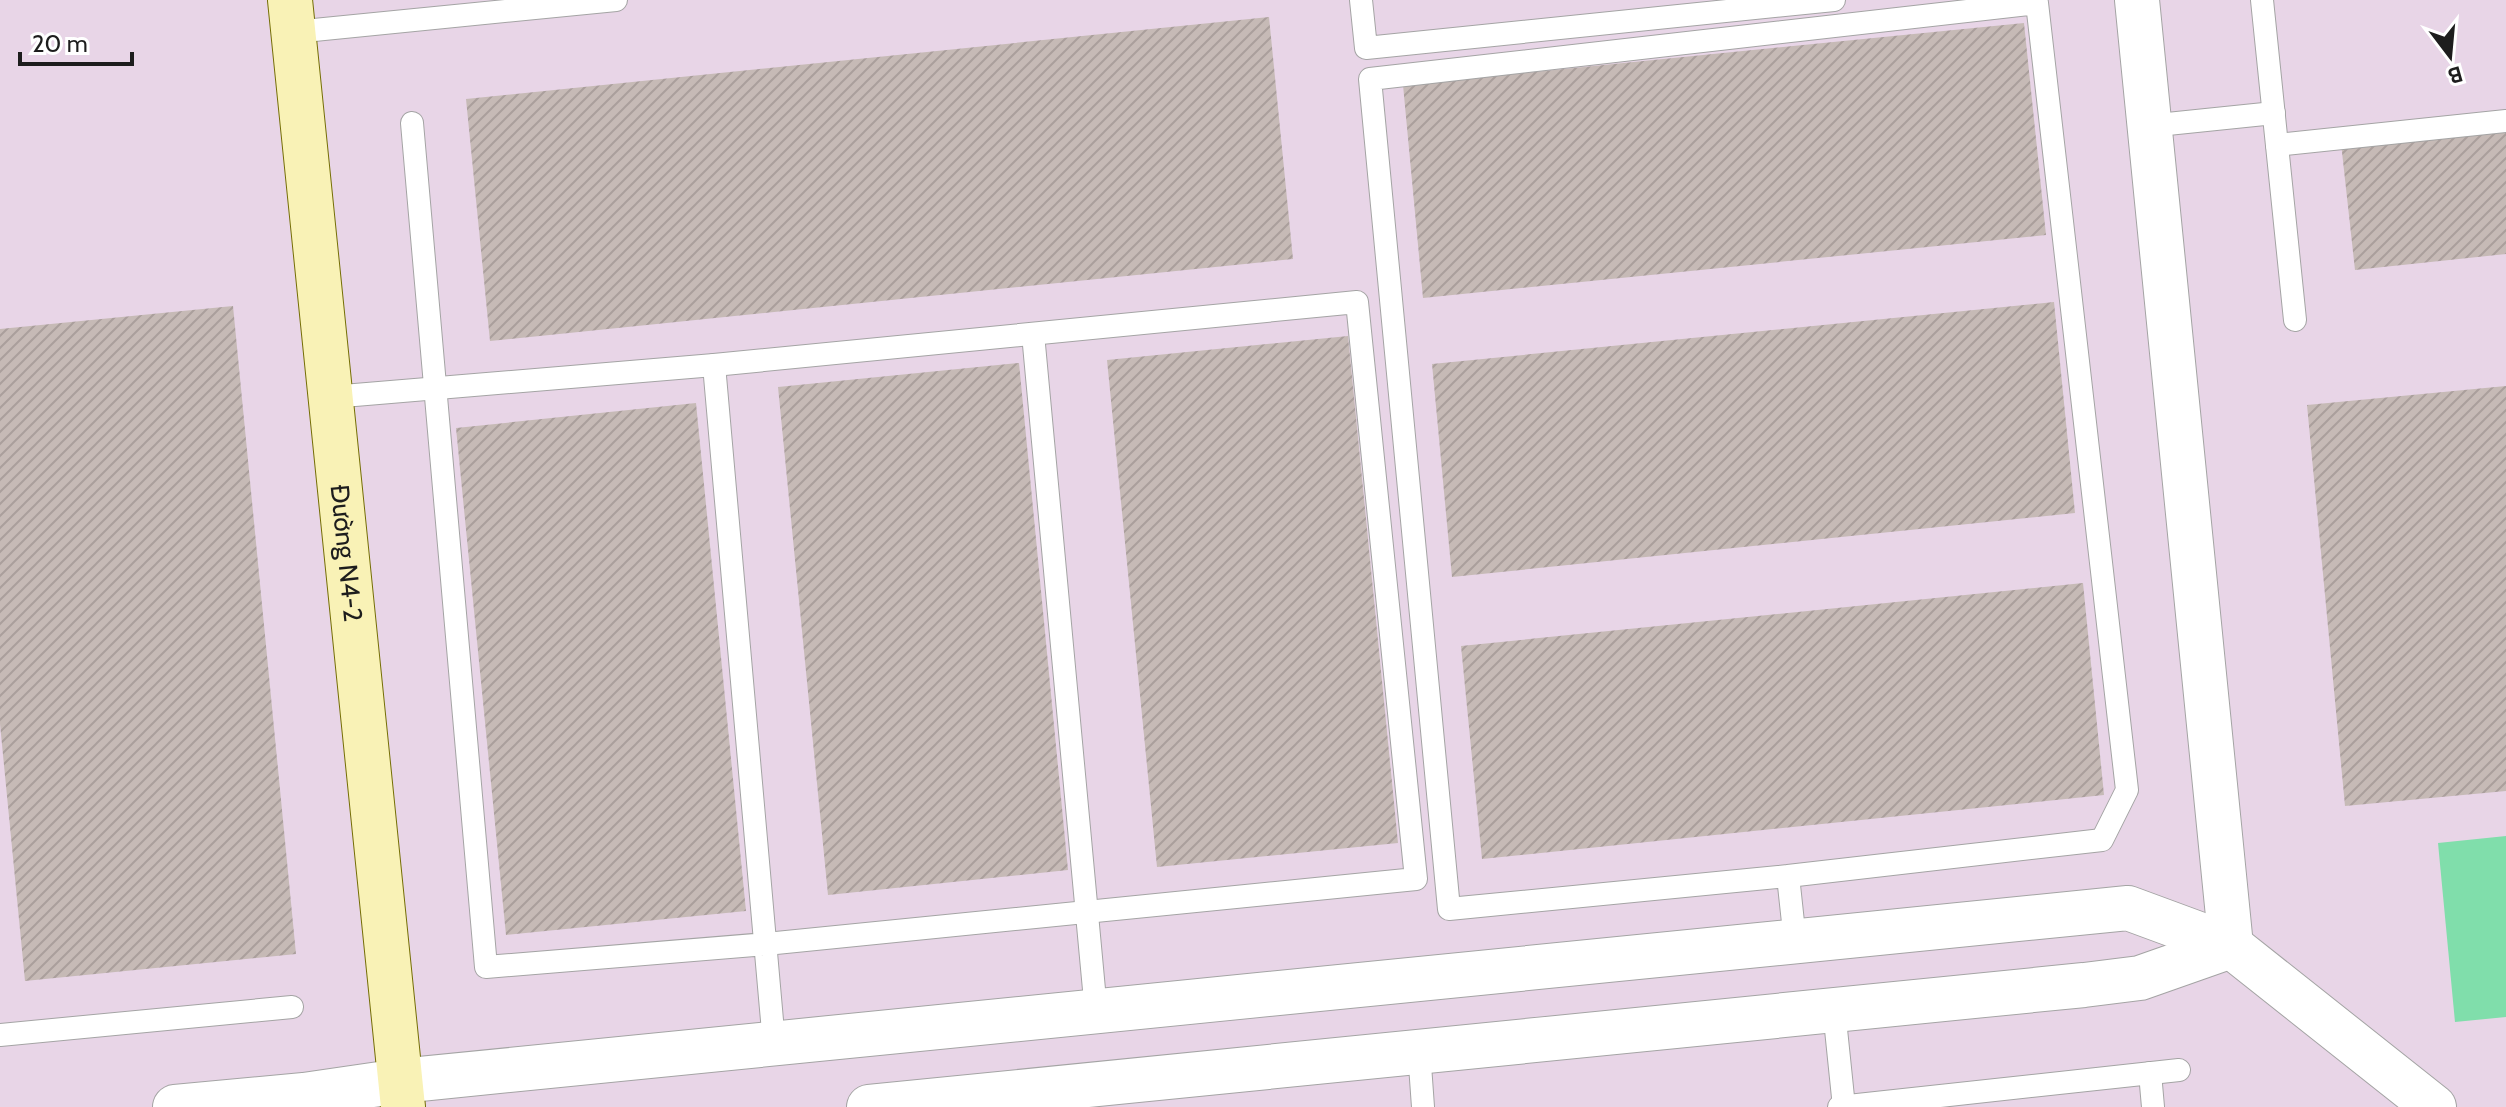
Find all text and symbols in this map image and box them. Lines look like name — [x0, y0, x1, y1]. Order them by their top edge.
scale bar — [20, 16, 132, 66]
north arrow — [2410, 16, 2490, 96]
text: 20 m — [32, 29, 88, 58]
text: B — [2445, 60, 2466, 90]
street label: Đường N4-2 — [324, 483, 369, 623]

